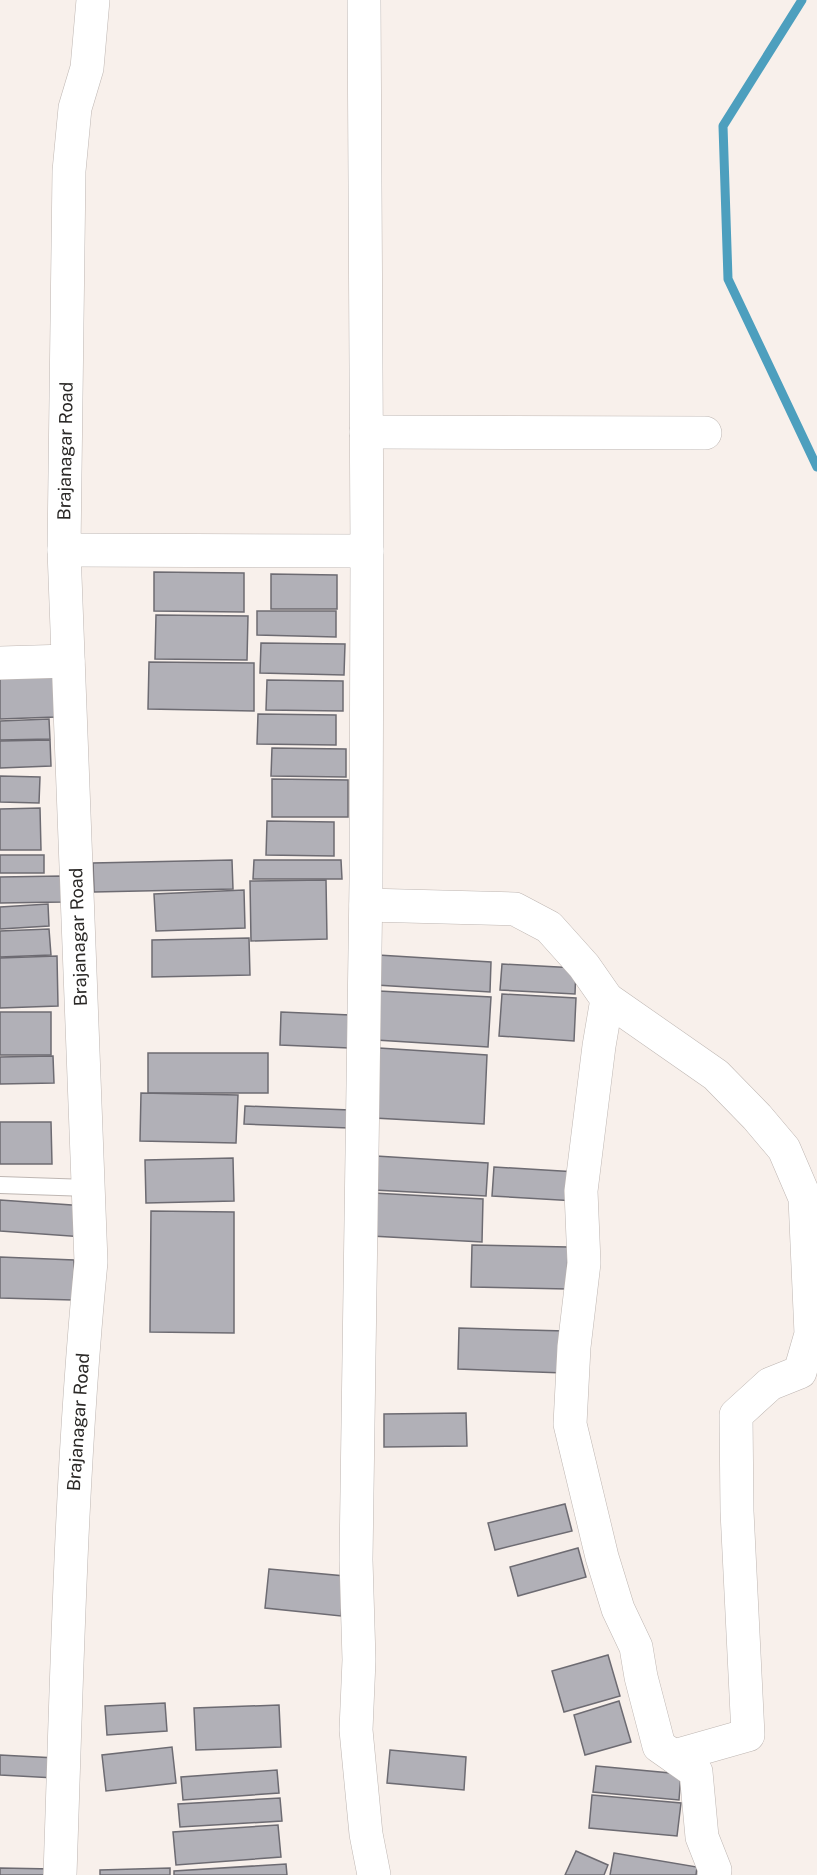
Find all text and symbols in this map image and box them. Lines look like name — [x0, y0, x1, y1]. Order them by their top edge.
street label: Brajanagar Road — [53, 381, 77, 521]
street label: Brajanagar Road — [65, 867, 91, 1007]
street label: Brajanagar Road — [63, 1352, 93, 1492]

